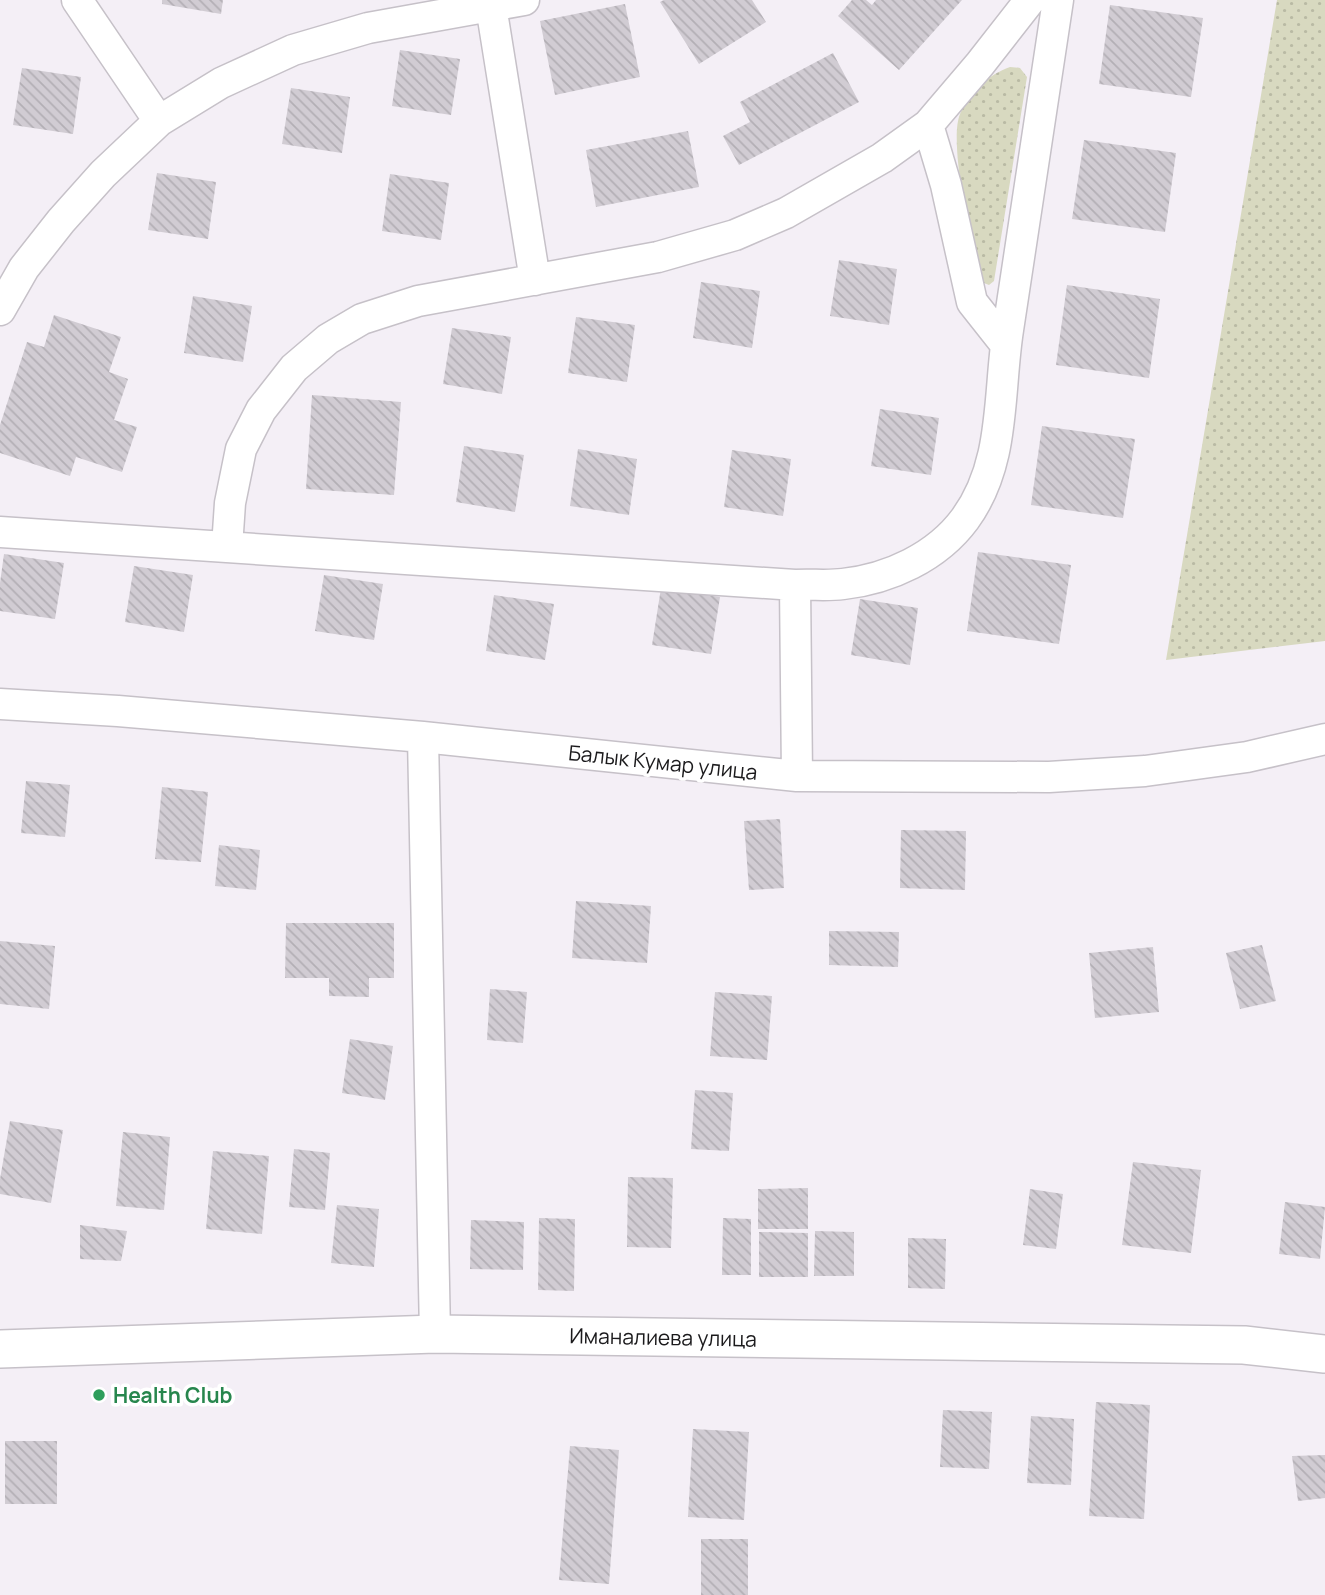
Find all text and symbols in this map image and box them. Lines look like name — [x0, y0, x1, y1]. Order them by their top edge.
street label: Балык Кумар улица — [567, 738, 759, 786]
street label: Иманалиева улица — [569, 1321, 757, 1353]
place label: Health Club — [113, 1381, 233, 1409]
marker: Health Club — [91, 1387, 107, 1403]

